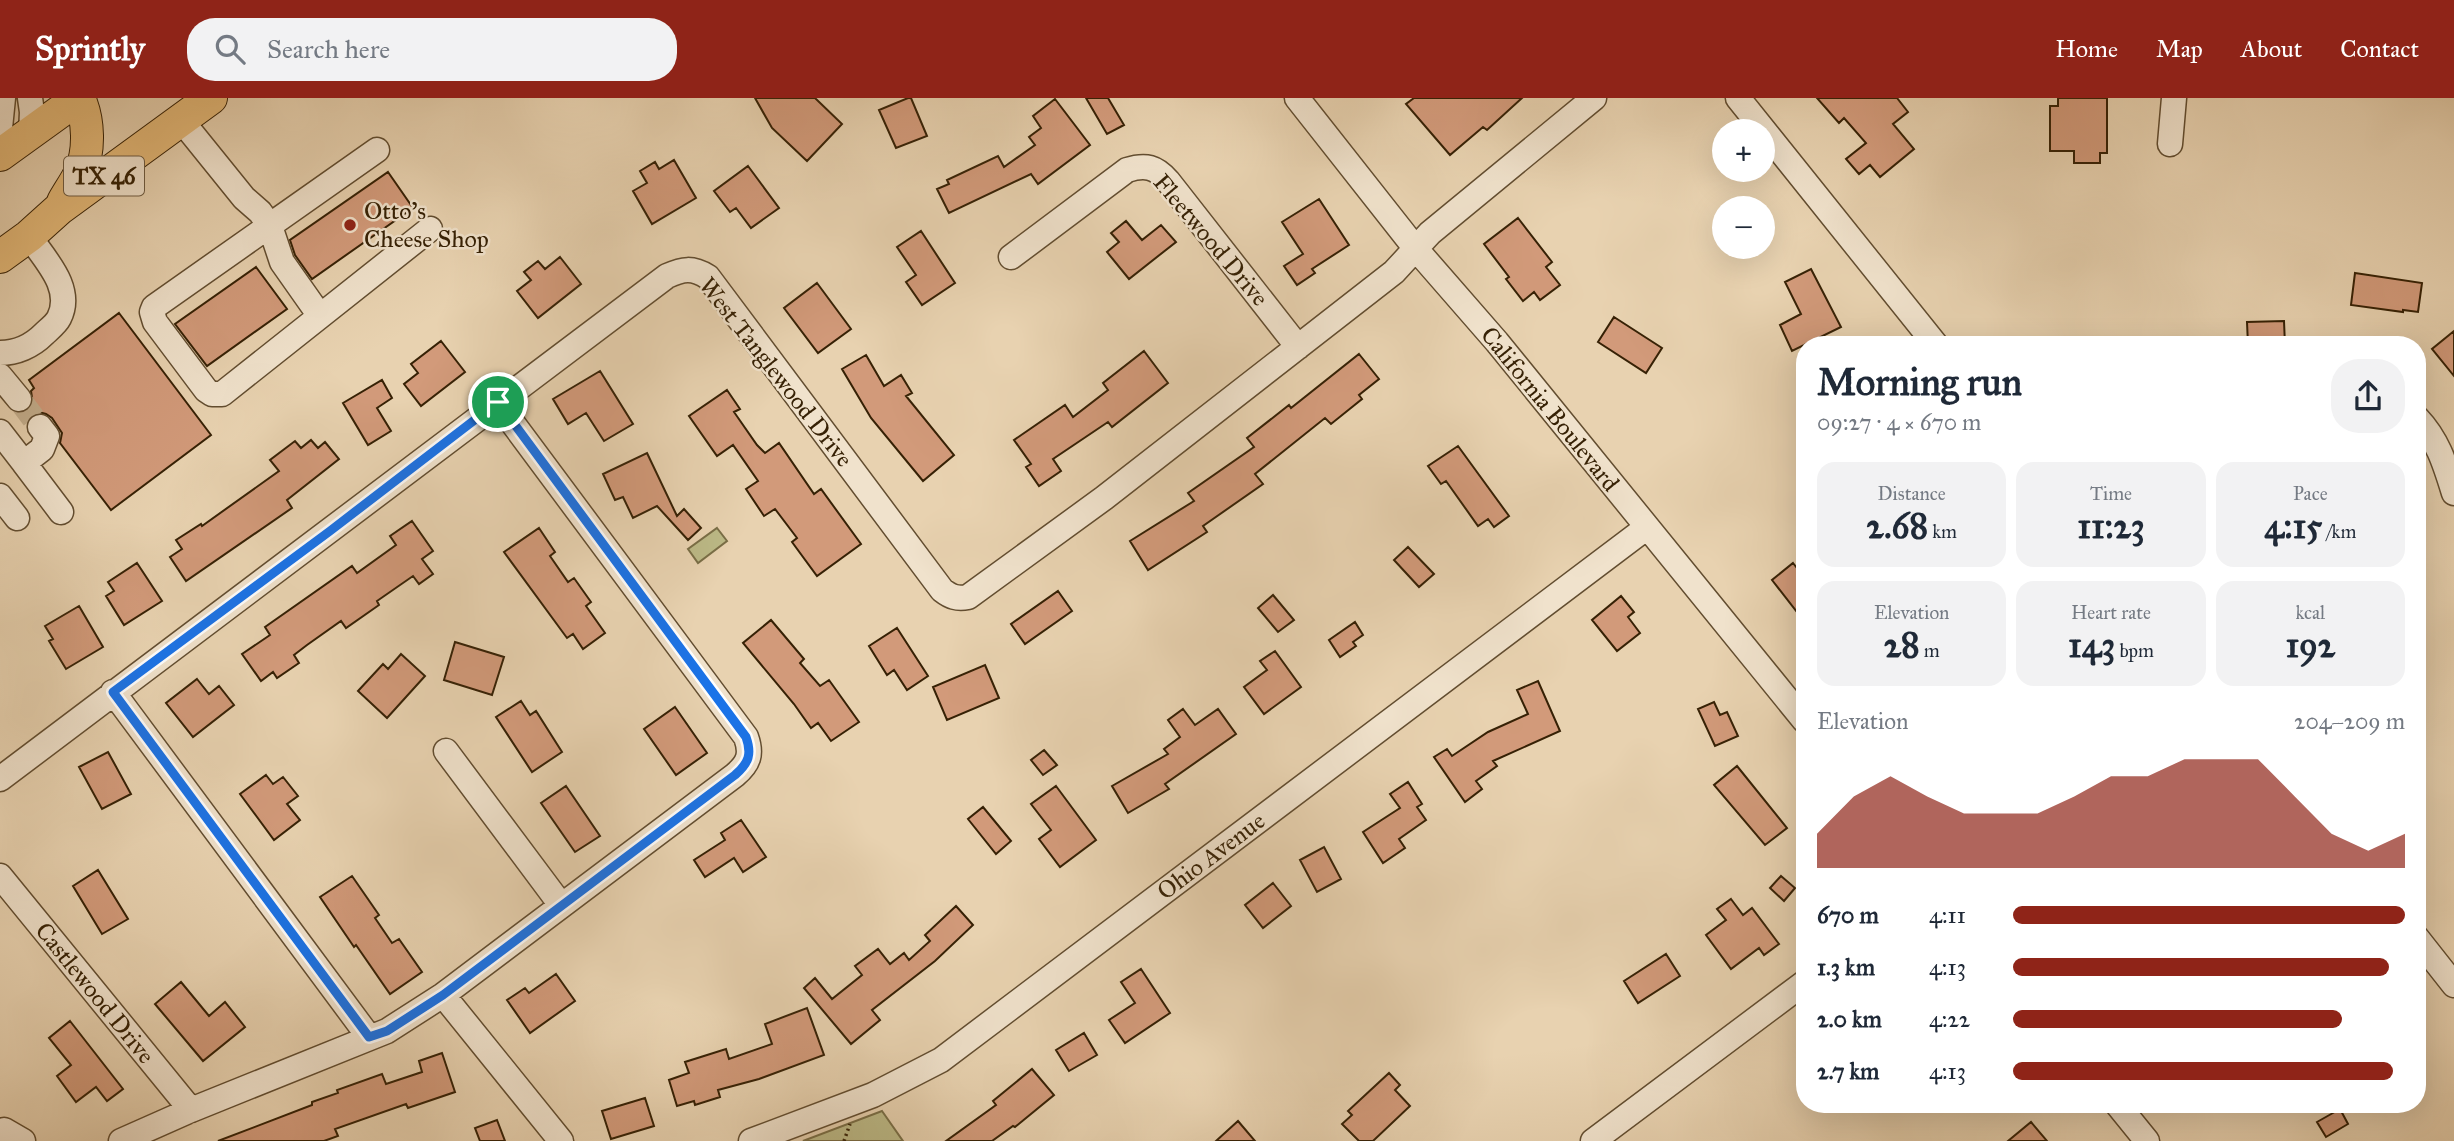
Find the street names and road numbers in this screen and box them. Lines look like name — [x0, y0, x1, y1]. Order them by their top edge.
road number: TX 46 — [64, 156, 144, 195]
street label: Fleetwood Drive — [1147, 168, 1275, 312]
street label: West Tanglewood Drive — [693, 271, 859, 473]
street label: California Boulevard — [1474, 321, 1626, 497]
street label: Ohio Avenue — [1151, 806, 1271, 906]
street label: Castlewood Drive — [29, 916, 161, 1070]

